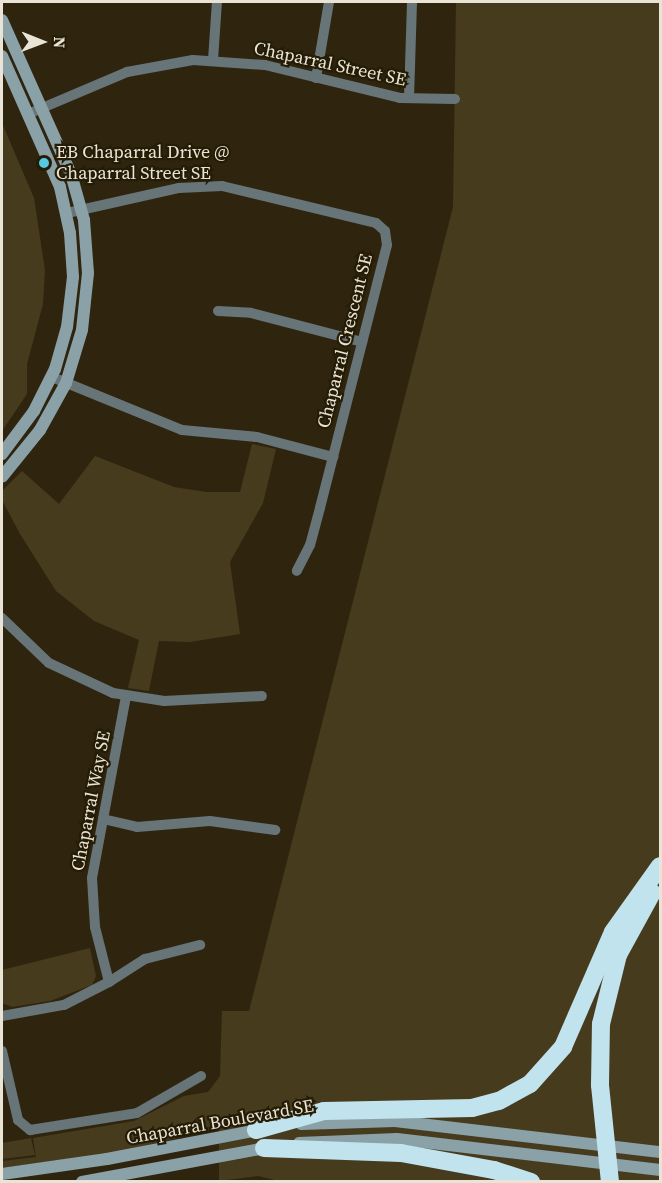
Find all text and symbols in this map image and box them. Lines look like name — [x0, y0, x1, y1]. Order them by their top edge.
north arrow — [12, 12, 72, 72]
text: N — [49, 36, 71, 48]
street label: Chaparral Street SE — [252, 37, 408, 91]
place label: EB Chaparral Drive @ Chaparral Street SE — [56, 142, 229, 184]
marker: EB Chaparral Drive @ Chaparral Street SE — [37, 156, 51, 170]
street label: Chaparral Crescent SE — [313, 252, 377, 430]
street label: Chaparral Way SE — [67, 729, 115, 873]
street label: Chaparral Boulevard SE — [125, 1095, 315, 1149]

